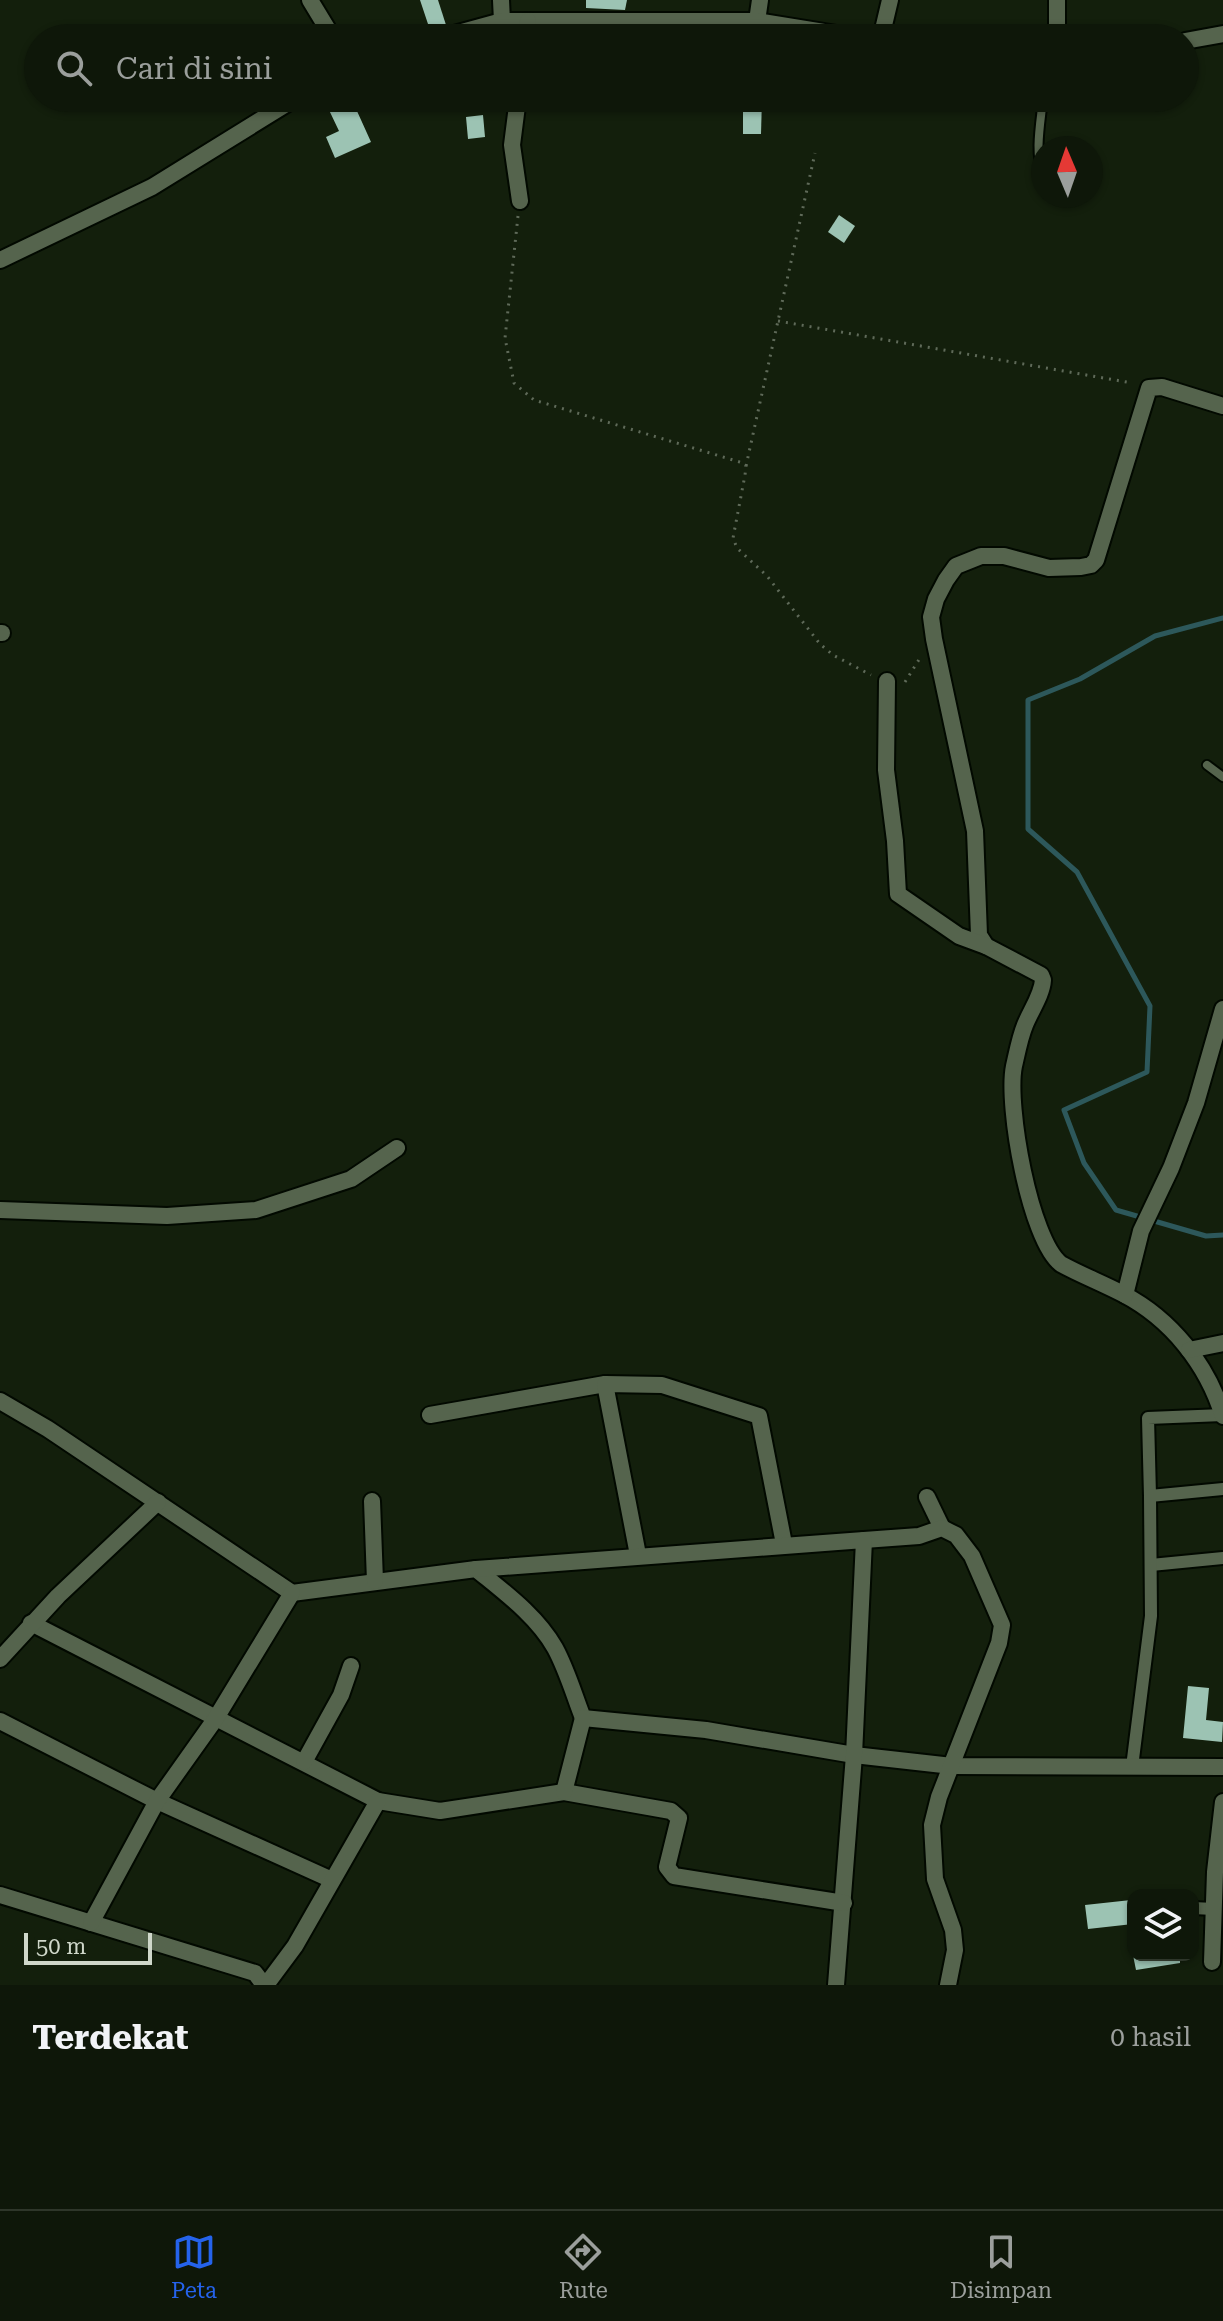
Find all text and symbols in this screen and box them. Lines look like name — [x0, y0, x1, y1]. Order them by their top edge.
search box — [24, 24, 1199, 112]
icon: search — [52, 46, 96, 90]
text: Cari di sini — [116, 51, 272, 86]
north arrow — [1031, 136, 1103, 208]
map controls — [1127, 1889, 1199, 1961]
button: layers — [1127, 1889, 1199, 1961]
scale bar — [24, 1929, 152, 1965]
text: 50 m — [36, 1934, 86, 1959]
text: Terdekat — [32, 2017, 188, 2057]
text: 0 hasil — [1110, 2022, 1191, 2052]
tab: Peta — [171, 2230, 217, 2303]
tab: Rute — [559, 2230, 608, 2303]
tab: Disimpan — [950, 2230, 1052, 2303]

